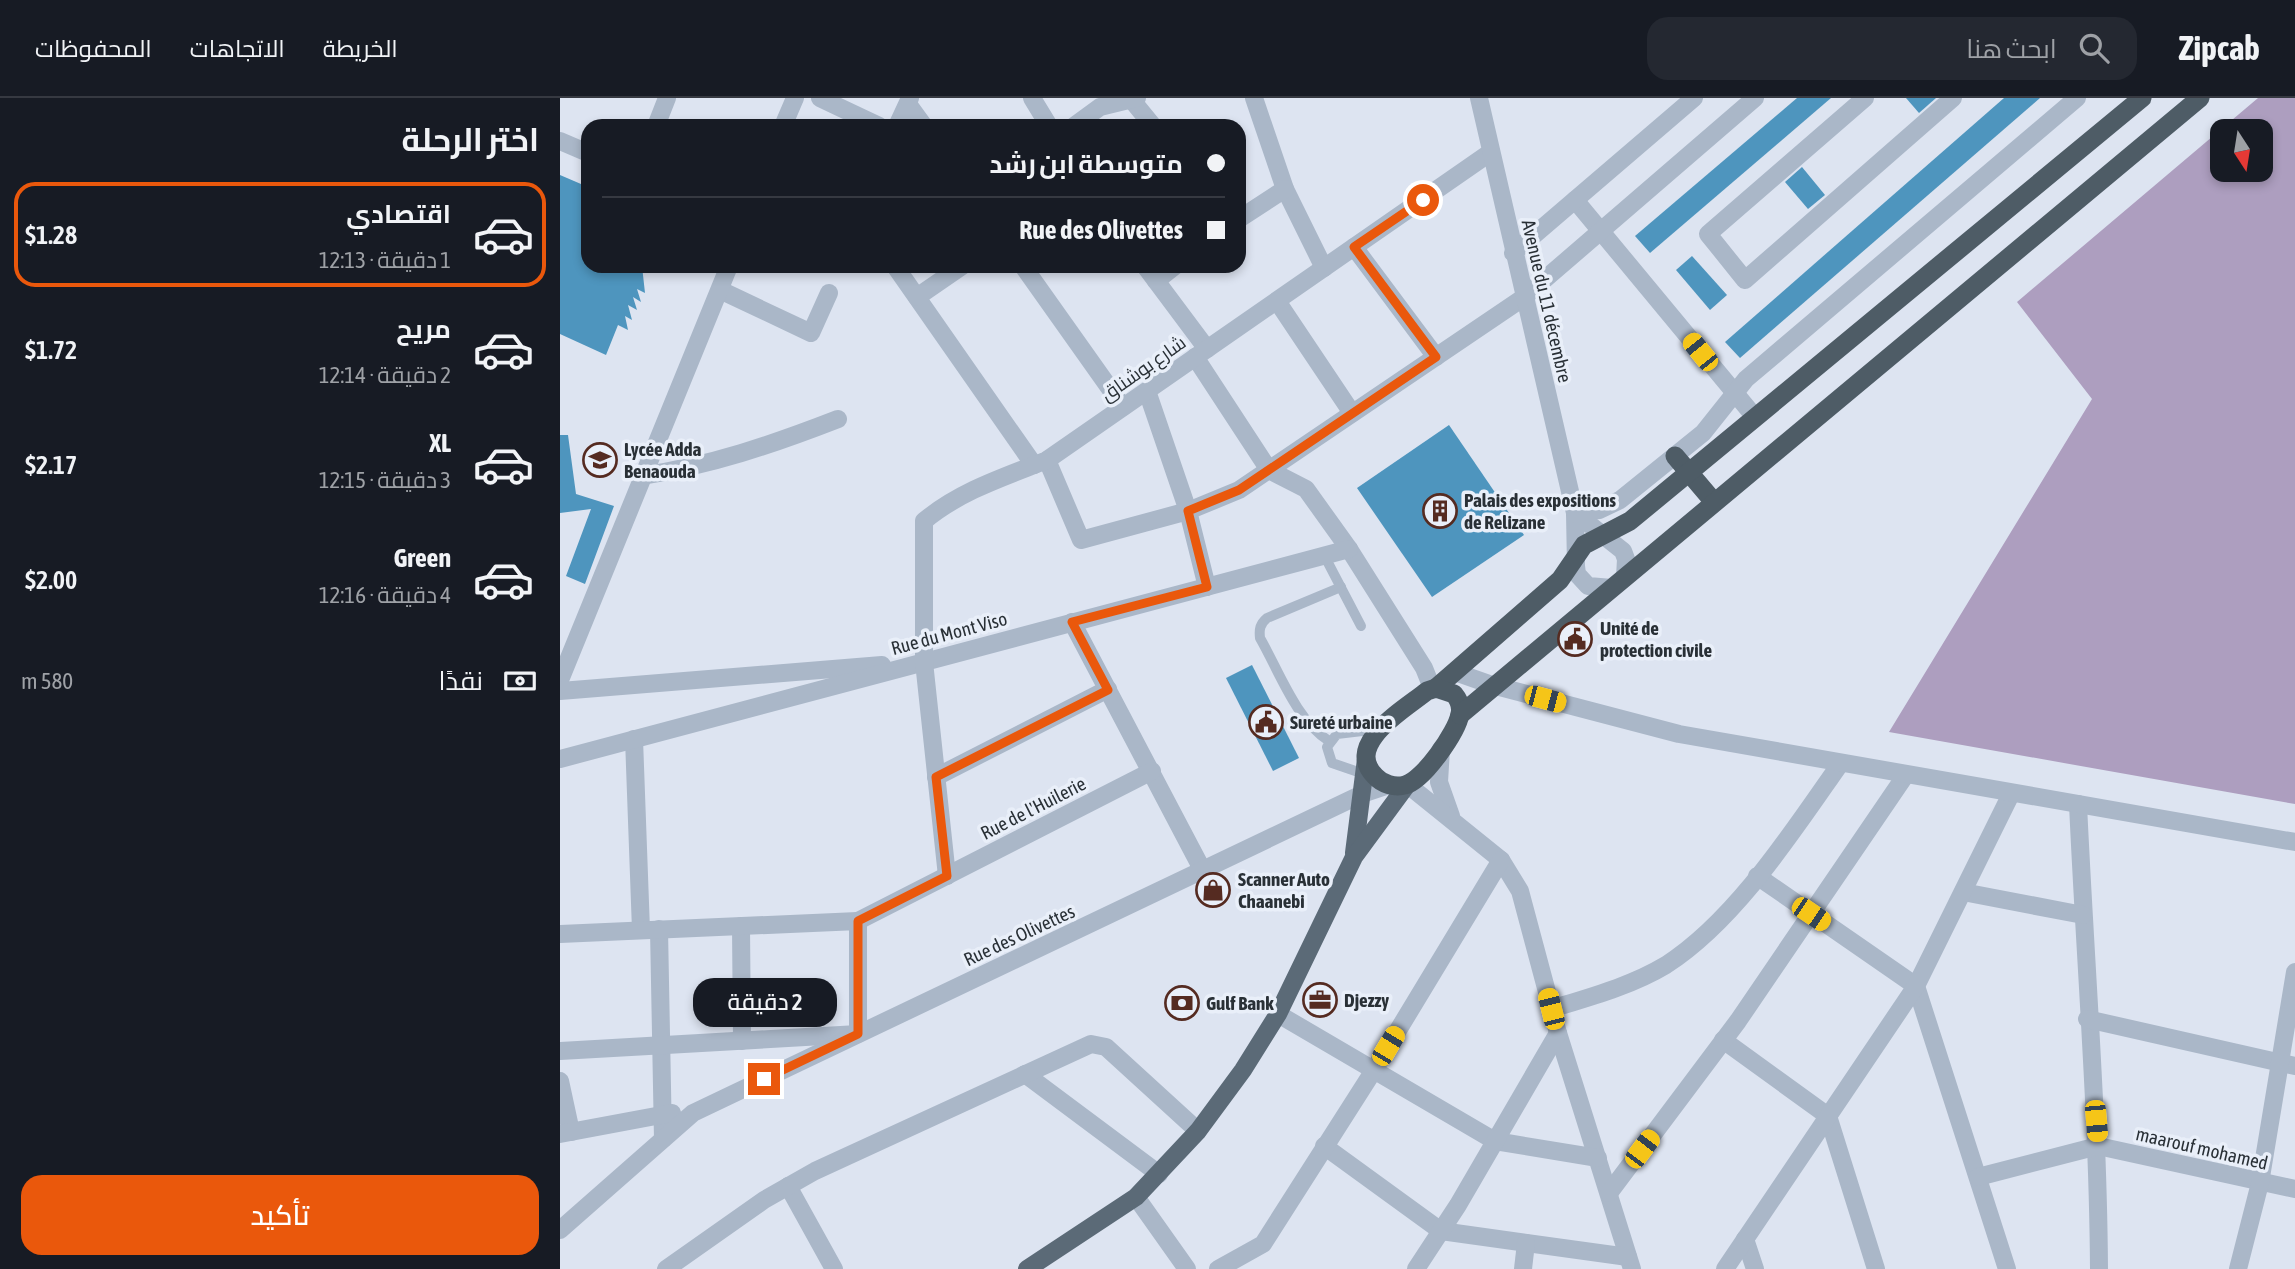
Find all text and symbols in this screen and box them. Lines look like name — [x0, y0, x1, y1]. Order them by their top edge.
search box — [1647, 17, 2137, 80]
icon: search — [2075, 29, 2113, 67]
text: Zipcab — [2179, 29, 2260, 67]
text: ابحث هنا — [1966, 34, 2057, 64]
text: المحفوظات — [35, 35, 152, 62]
text: الاتجاهات — [190, 35, 285, 62]
text: الخريطة — [323, 35, 398, 62]
north arrow — [2210, 119, 2273, 182]
map controls — [2210, 119, 2273, 182]
text: اختر الرحلة — [402, 121, 539, 158]
text: متوسطة ابن رشد — [989, 149, 1183, 179]
route start — [1407, 184, 1439, 216]
text: اقتصادي — [346, 199, 451, 229]
icon: car — [472, 203, 535, 266]
text: Rue des Olivettes — [1019, 215, 1183, 245]
street label: Avenue du 11 décembre — [1518, 217, 1576, 385]
text: $1.28 — [25, 220, 77, 250]
text: 1 دقيقة · 12:13 — [319, 247, 451, 273]
text: مريح — [396, 314, 451, 344]
icon: car — [472, 318, 535, 381]
car — [1679, 329, 1722, 375]
street label: شارع بوشناق — [1096, 331, 1191, 408]
text: $1.72 — [25, 335, 77, 365]
text: 2 دقيقة · 12:14 — [319, 362, 451, 388]
text: XL — [429, 428, 451, 458]
icon: car — [472, 433, 535, 496]
place label: Lycée Adda Benaouda — [624, 438, 702, 482]
school or university icon: Lycée Adda Benaouda — [581, 441, 619, 479]
text: $2.17 — [25, 450, 77, 480]
text: 3 دقيقة · 12:15 — [319, 467, 451, 493]
place label: Palais des expositions de Relizane — [1464, 489, 1616, 533]
building icon: Palais des expositions de Relizane — [1421, 492, 1459, 530]
text: Green — [393, 543, 451, 573]
icon: car — [472, 548, 535, 611]
text: $2.00 — [25, 565, 77, 595]
text: 4 دقيقة · 12:16 — [319, 582, 451, 608]
street label: Rue du Mont Viso — [889, 607, 1009, 659]
place label: Unité de protection civile — [1600, 617, 1712, 661]
public building icon: Unité de protection civile — [1556, 620, 1594, 658]
icon: cash — [501, 662, 539, 700]
text: نقدًا — [439, 666, 483, 696]
text: 580 m — [21, 668, 73, 694]
car — [1522, 683, 1569, 715]
public building icon: Sureté urbaine — [1247, 703, 1285, 741]
place label: Sureté urbaine — [1290, 711, 1393, 733]
street label: Rue de l'Huilerie — [977, 772, 1089, 844]
place label: Scanner Auto Chaanebi — [1238, 868, 1330, 912]
shop icon: Scanner Auto Chaanebi — [1194, 871, 1232, 909]
car — [1788, 894, 1835, 934]
street label: Rue des Olivettes — [960, 900, 1078, 970]
callout: 2 دقيقة — [692, 978, 836, 1026]
office icon: Djezzy — [1301, 981, 1339, 1019]
bank icon: Gulf Bank — [1163, 984, 1201, 1022]
car — [1536, 986, 1567, 1032]
text: 2 دقيقة — [727, 989, 803, 1015]
place label: Djezzy — [1344, 989, 1389, 1011]
place label: Gulf Bank — [1206, 992, 1274, 1014]
car — [1369, 1023, 1408, 1069]
route end — [748, 1063, 780, 1095]
car — [2084, 1099, 2109, 1143]
street label: maarouf mohamed — [2134, 1122, 2270, 1174]
car — [1621, 1126, 1664, 1172]
button: تأكيد — [21, 1175, 539, 1255]

